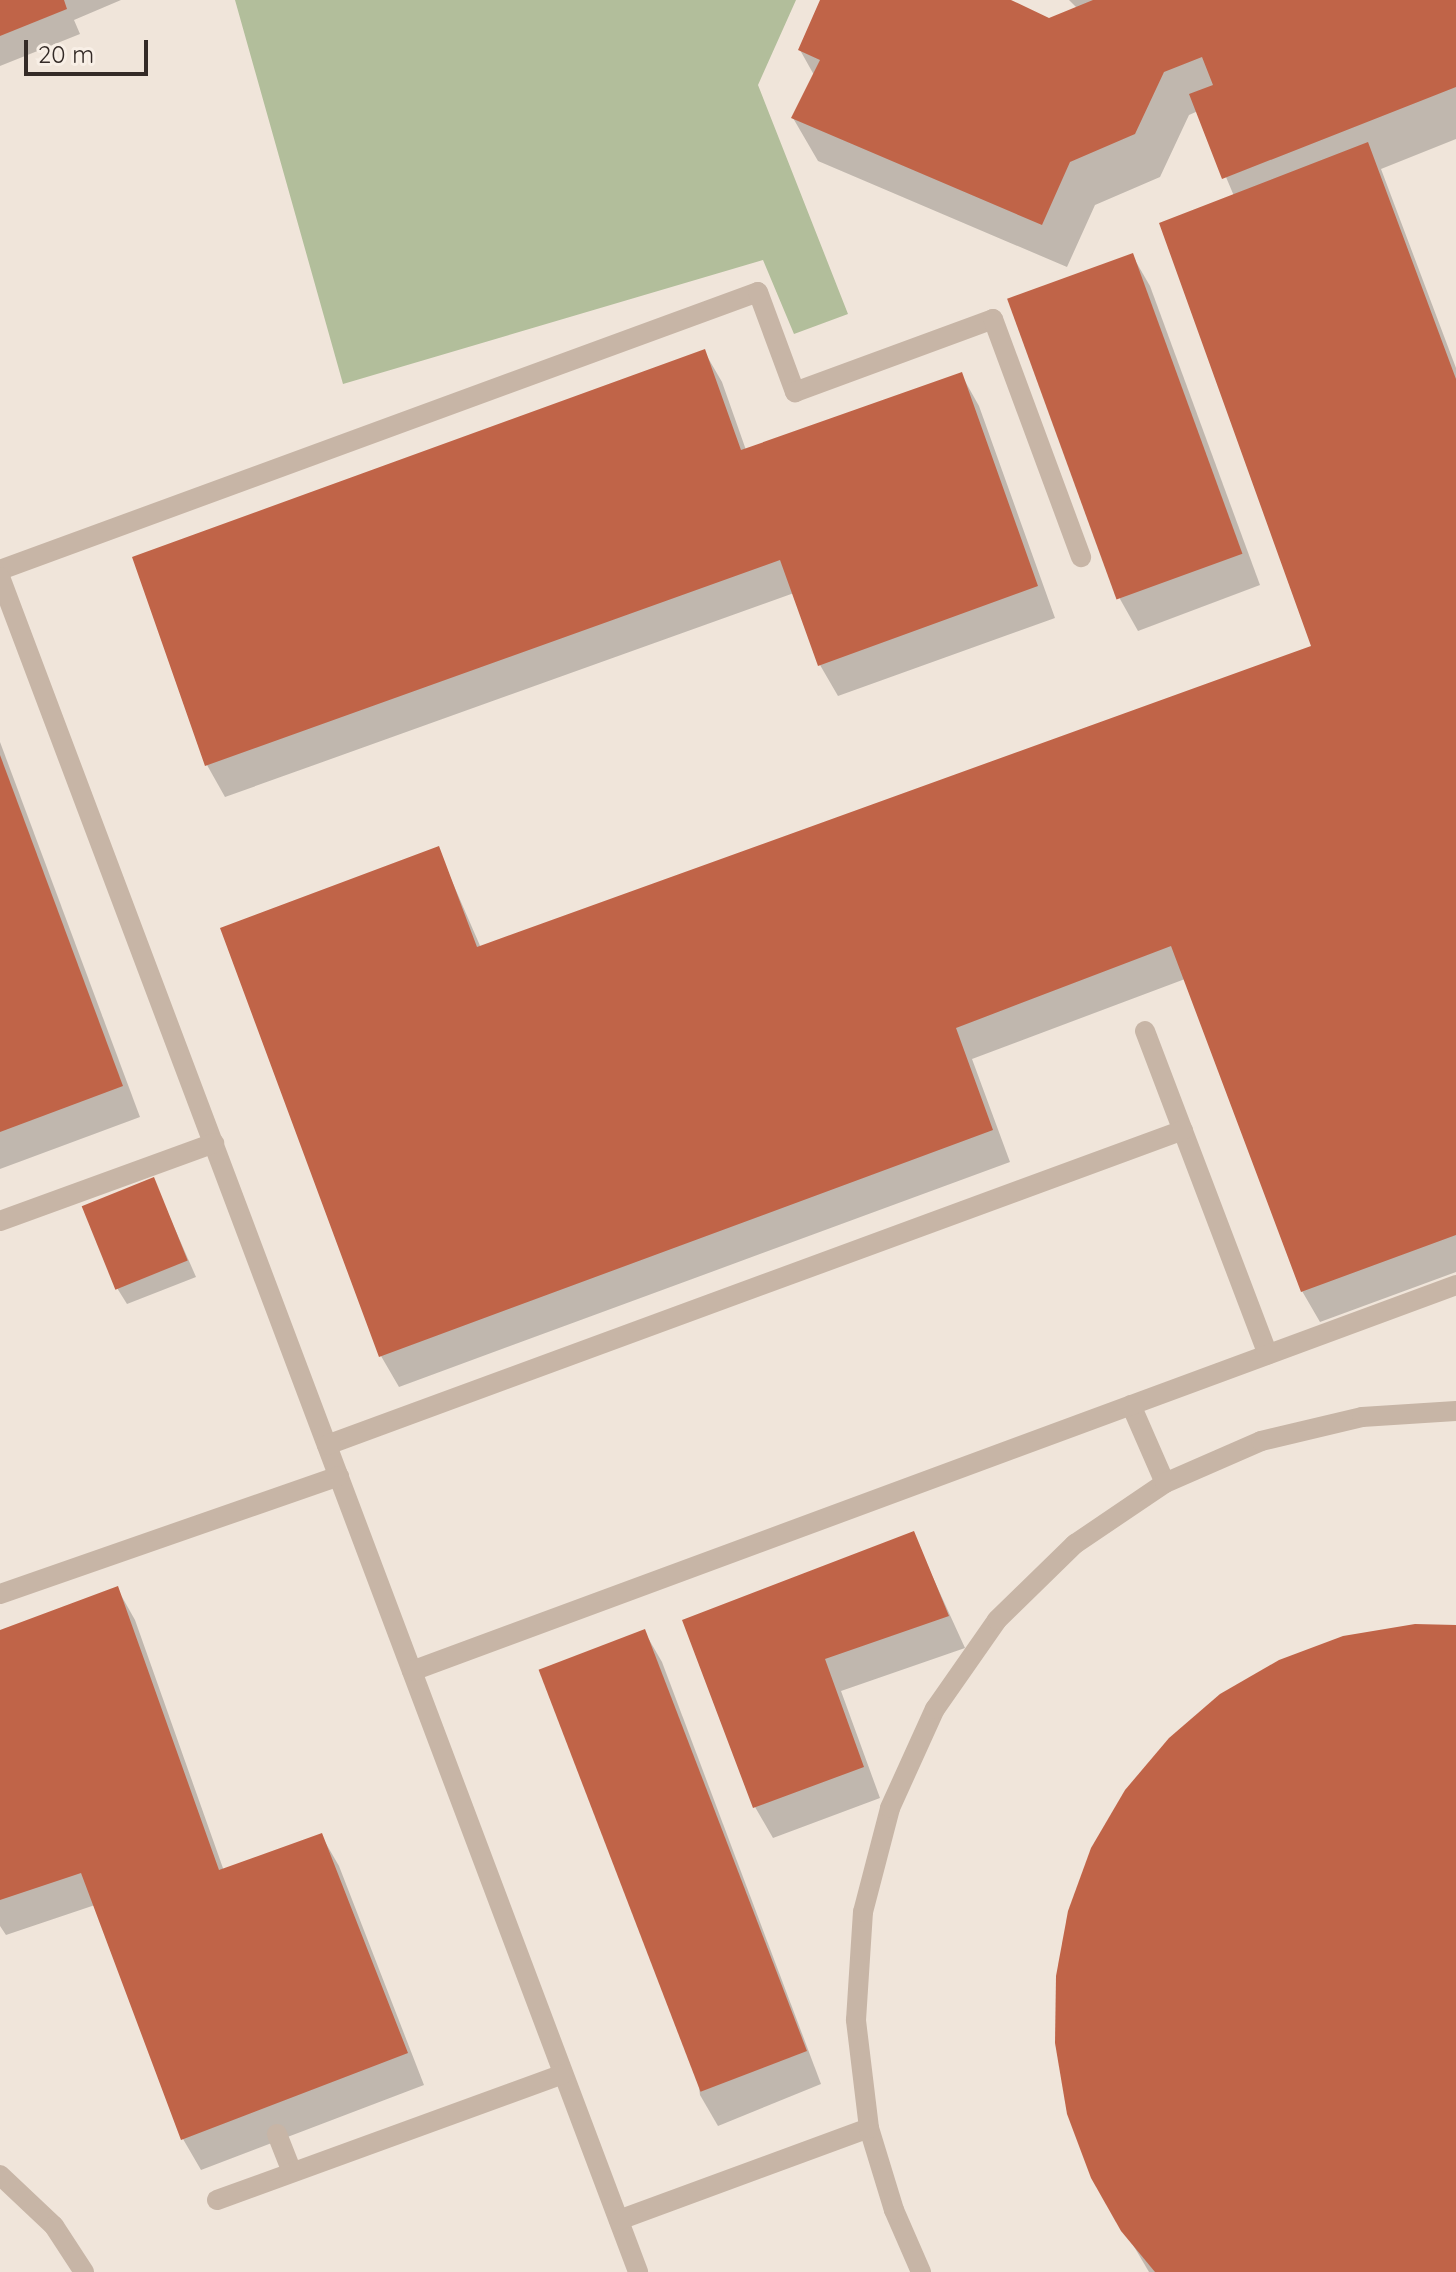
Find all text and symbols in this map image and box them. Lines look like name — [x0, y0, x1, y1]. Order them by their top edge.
scale bar — [28, 24, 152, 74]
text: 20 m — [38, 39, 94, 69]

